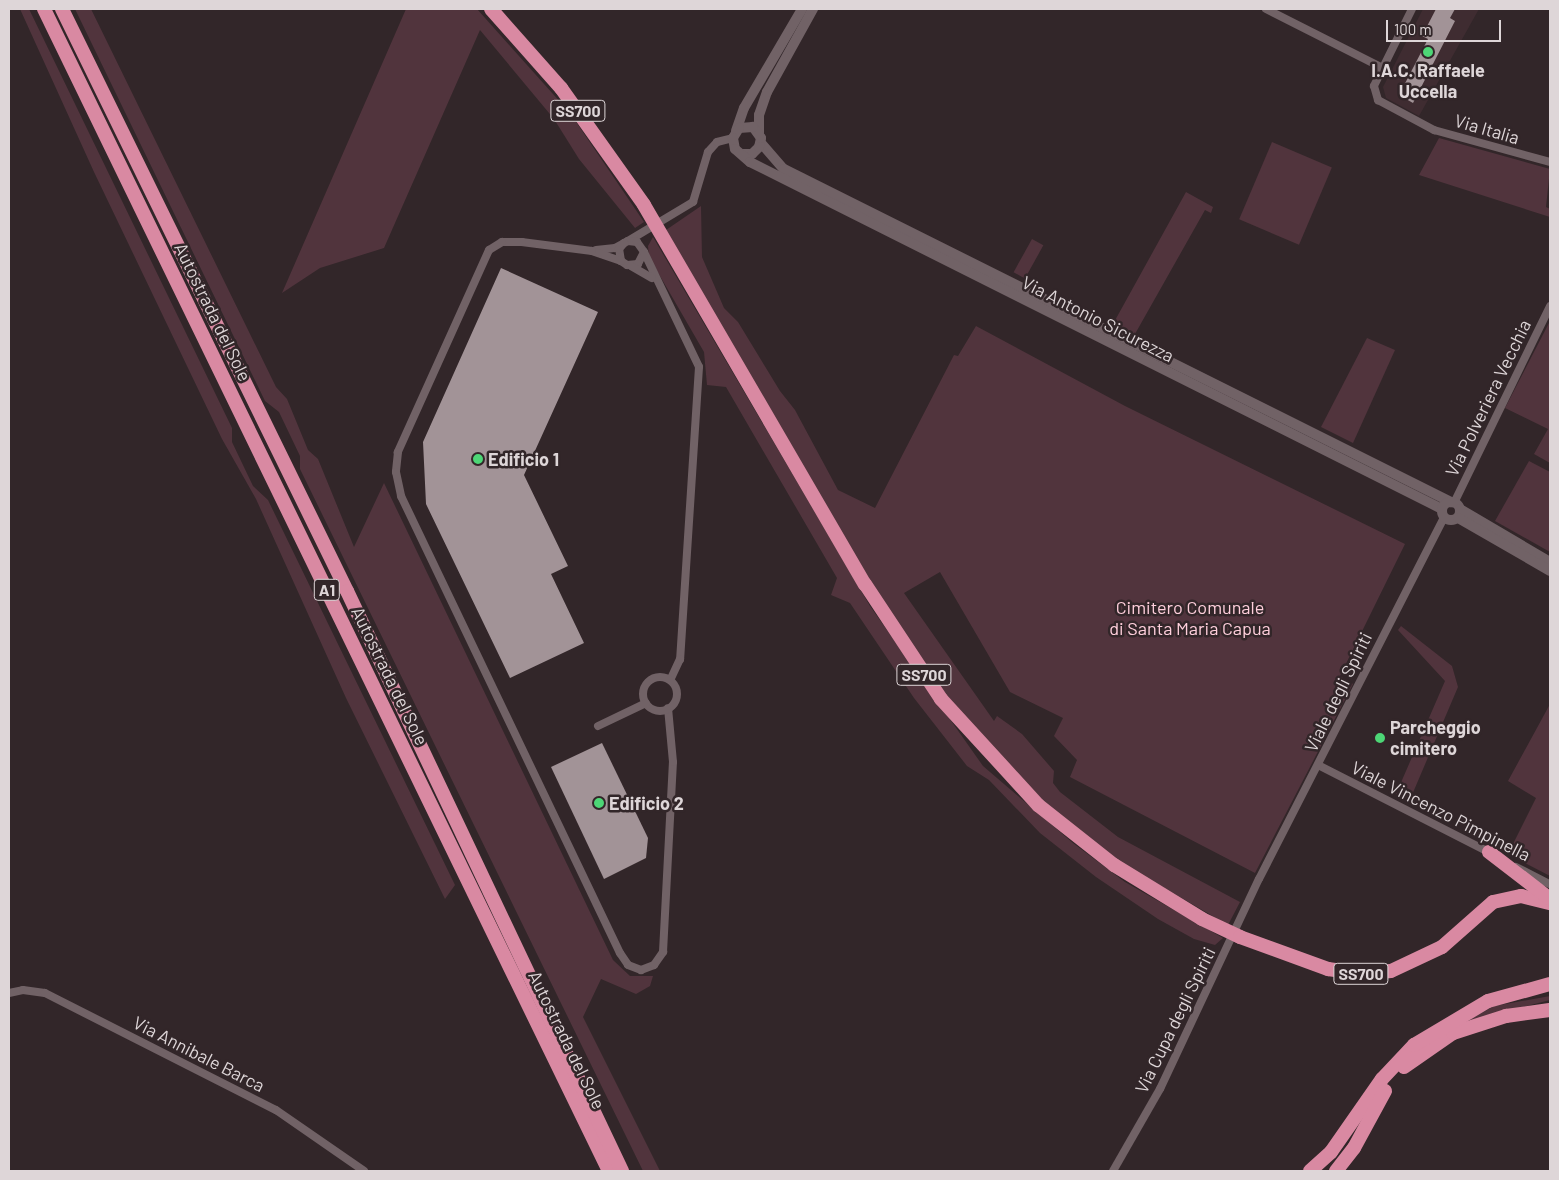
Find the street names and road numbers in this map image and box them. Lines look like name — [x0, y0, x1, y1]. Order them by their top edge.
road number: SS700 — [549, 98, 607, 124]
street label: Via Italia — [1452, 109, 1522, 149]
street label: Autostrada del Sole — [170, 239, 256, 385]
street label: Via Antonio Sicurezza — [1018, 271, 1178, 367]
street label: Via Polveriera Vecchia — [1441, 316, 1535, 480]
road number: A1 — [313, 576, 341, 604]
street label: Autostrada del Sole — [347, 603, 433, 749]
street label: Viale degli Spiriti — [1300, 629, 1376, 755]
road number: SS700 — [895, 662, 953, 688]
street label: Viale Vincenzo Pimpinella — [1348, 756, 1534, 866]
street label: Via Cupa degli Spiriti — [1130, 943, 1220, 1097]
road number: SS700 — [1332, 961, 1390, 988]
street label: Autostrada del Sole — [524, 967, 610, 1113]
street label: Via Annibale Barca — [130, 1012, 268, 1096]

